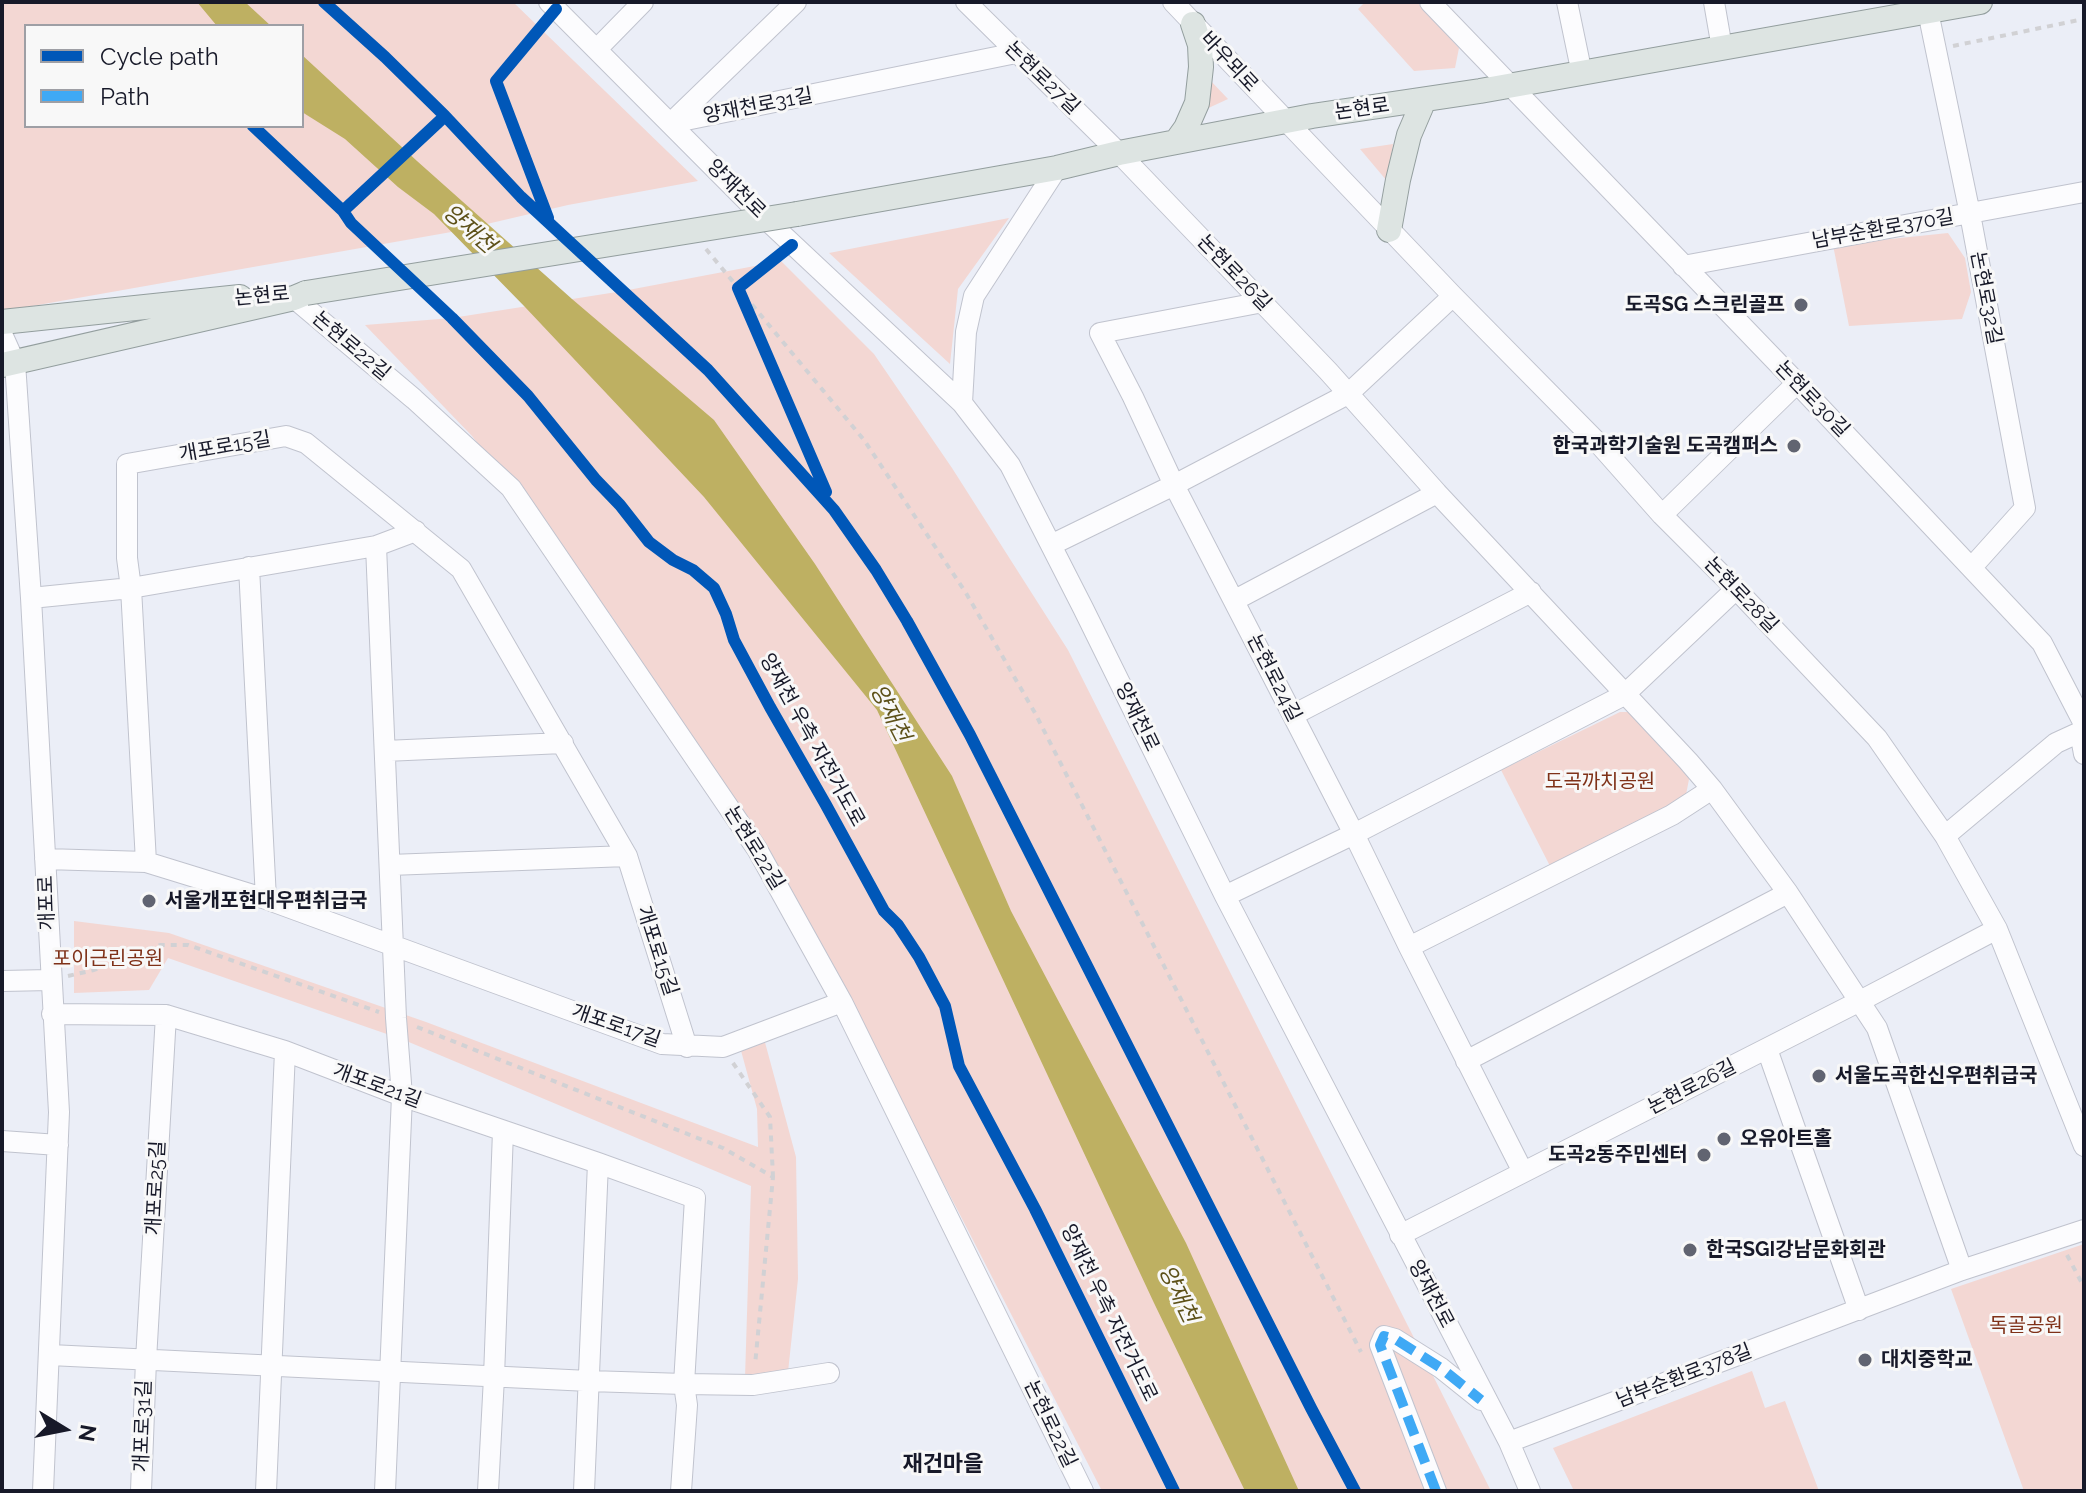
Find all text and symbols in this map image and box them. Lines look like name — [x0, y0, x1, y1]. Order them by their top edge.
legend — [24, 24, 304, 128]
street label: 바우뫼로 — [1195, 27, 1263, 97]
street label: 논현로27길 — [1000, 36, 1084, 120]
text: Cycle path — [100, 42, 219, 71]
text: Path — [100, 82, 150, 111]
street label: 양재천로31길 — [701, 84, 815, 128]
street label: 논현로 — [1333, 93, 1391, 125]
street label: 양재천로 — [701, 154, 771, 224]
water label: 양재천 — [437, 199, 501, 259]
street label: 남부순환로370길 — [1810, 205, 1956, 253]
street label: 논현로26길 — [1192, 230, 1276, 316]
street label: 논현로32길 — [1965, 249, 2007, 347]
street label: 논현로 — [233, 282, 291, 310]
place label: 도곡SG 스크린골프 — [1625, 293, 1785, 317]
marker: 도곡SG 스크린골프 — [1792, 296, 1810, 314]
street label: 논현로22길 — [307, 306, 395, 386]
street label: 논현로30길 — [1770, 356, 1854, 442]
street label: 개포로15길 — [177, 427, 273, 467]
place label: 한국과학기술원 도곡캠퍼스 — [1552, 434, 1778, 458]
marker: 한국과학기술원 도곡캠퍼스 — [1785, 437, 1803, 455]
street label: 논현로28길 — [1699, 552, 1783, 638]
street label: 논현로24길 — [1242, 630, 1306, 726]
street label: 양재천 우측 자전거도로 — [754, 649, 870, 831]
street label: 양재천로 — [1110, 679, 1164, 755]
water label: 양재천 — [864, 680, 916, 746]
park label: 도곡까치공원 — [1545, 770, 1655, 794]
street label: 논현로22길 — [719, 802, 789, 894]
street label: 개포로 — [34, 875, 60, 931]
place label: 서울개포현대우편취급국 — [165, 889, 367, 913]
marker: 서울개포현대우편취급국 — [140, 892, 158, 910]
street label: 개포로15길 — [631, 903, 683, 999]
park label: 포이근린공원 — [53, 947, 163, 971]
street label: 개포로17길 — [568, 1000, 664, 1052]
street label: 논현로26길 — [1644, 1054, 1740, 1120]
street label: 개포로21길 — [329, 1059, 425, 1113]
place label: 서울도곡한신우편취급국 — [1835, 1064, 2037, 1088]
marker: 서울도곡한신우편취급국 — [1810, 1067, 1828, 1085]
place label: 오유아트홀 — [1740, 1127, 1832, 1151]
marker: 오유아트홀 — [1715, 1130, 1733, 1148]
street label: 개포로25길 — [142, 1140, 170, 1236]
place label: 도곡2동주민센터 — [1548, 1143, 1688, 1167]
marker: 도곡2동주민센터 — [1695, 1146, 1713, 1164]
street label: 양재천 우측 자전거도로 — [1056, 1220, 1162, 1406]
place label: 한국SGI강남문화회관 — [1706, 1238, 1886, 1262]
marker: 한국SGI강남문화회관 — [1681, 1241, 1699, 1259]
street label: 양재천로 — [1403, 1256, 1459, 1332]
water label: 양재천 — [1153, 1261, 1203, 1327]
park label: 독골공원 — [1989, 1314, 2063, 1338]
street label: 남부순환로378길 — [1613, 1339, 1755, 1413]
place label: 대치중학교 — [1881, 1348, 1973, 1372]
marker: 대치중학교 — [1856, 1351, 1874, 1369]
street label: 논현로22길 — [1019, 1376, 1081, 1472]
street label: 개포로31길 — [129, 1379, 157, 1473]
north arrow — [24, 1389, 104, 1469]
text: N — [73, 1423, 102, 1444]
district label: 재건마을 — [903, 1451, 983, 1477]

